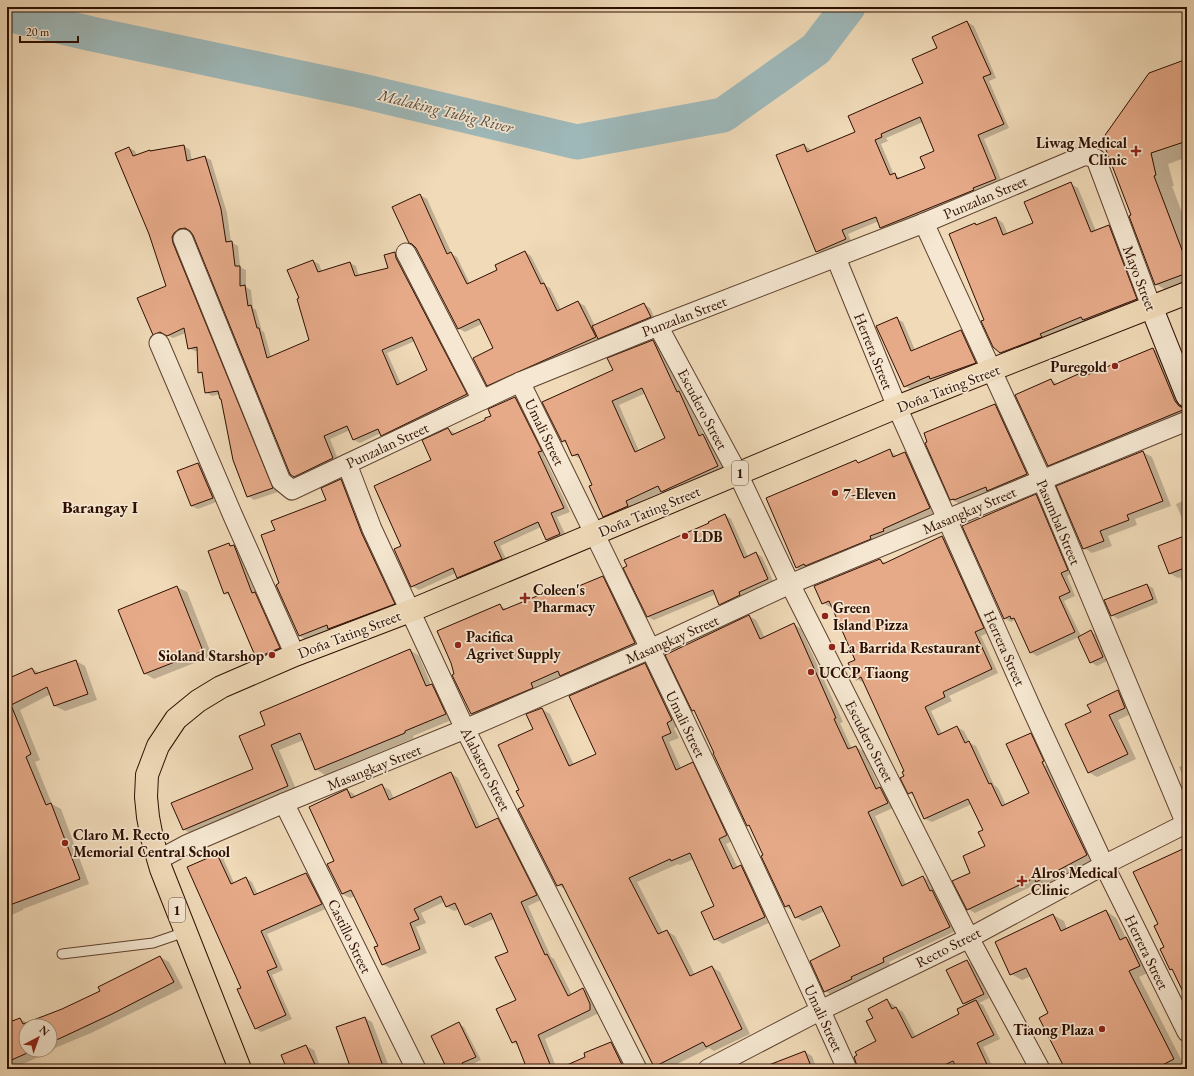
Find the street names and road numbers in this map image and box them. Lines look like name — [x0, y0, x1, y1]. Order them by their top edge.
street label: Punzalan Street — [940, 171, 1030, 223]
street label: Mayo Street — [1119, 243, 1161, 314]
street label: Punzalan Street — [639, 291, 729, 341]
street label: Herrera Street — [850, 310, 898, 392]
street label: Doña Tating Street — [894, 360, 1002, 416]
street label: Escudero Street — [674, 365, 732, 453]
street label: Umali Street — [521, 395, 569, 469]
street label: Punzalan Street — [343, 417, 432, 472]
road number: 1 — [732, 461, 748, 485]
street label: Pasumbal Street — [1032, 476, 1086, 568]
street label: Doña Tating Street — [595, 481, 703, 541]
street label: Masangkay Street — [919, 482, 1019, 538]
street label: Doña Tating Street — [295, 606, 403, 662]
street label: Herrera Street — [980, 607, 1030, 689]
street label: Masangkay Street — [623, 610, 722, 668]
street label: Umali Street — [662, 687, 710, 761]
street label: Escudero Street — [841, 697, 899, 785]
street label: Alabastro Street — [456, 723, 515, 814]
street label: Masangkay Street — [324, 739, 424, 795]
street label: Castillo Street — [324, 896, 376, 977]
road number: 1 — [169, 898, 185, 922]
street label: Herrera Street — [1121, 912, 1173, 993]
street label: Recto Street — [912, 922, 984, 971]
street label: Umali Street — [800, 981, 848, 1055]

